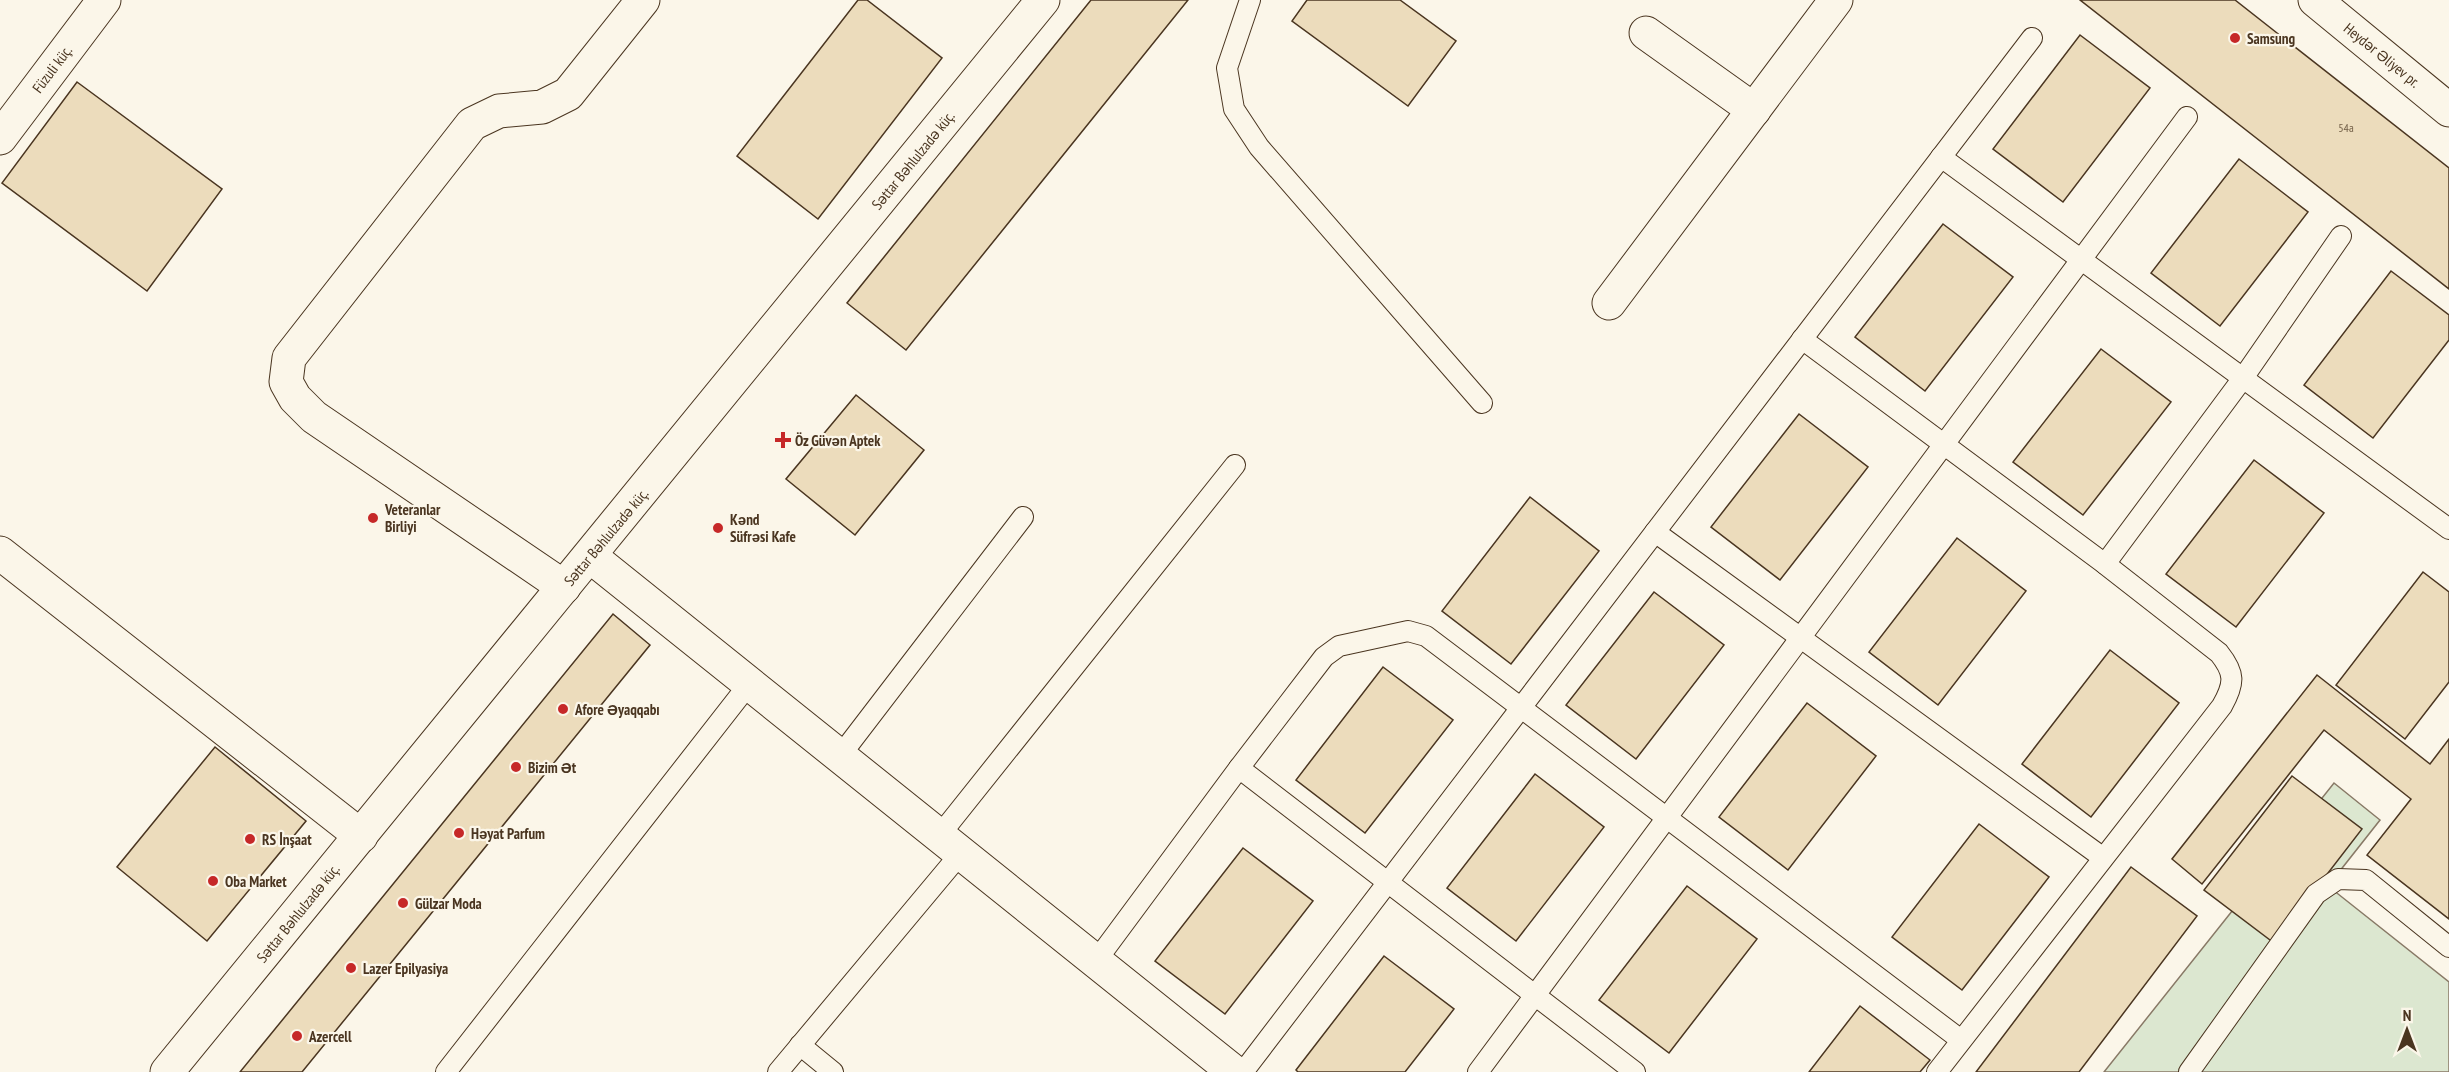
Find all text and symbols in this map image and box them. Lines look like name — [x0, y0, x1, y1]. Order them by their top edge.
street label: Heydər Əliyev pr. — [2340, 19, 2424, 92]
place label: Samsung — [2247, 29, 2295, 48]
marker: Samsung — [2228, 31, 2242, 45]
street label: Füzuli küç. — [28, 41, 76, 97]
street label: Səttar Bəhlulzadə küç. — [867, 107, 959, 213]
house number: 54a — [2338, 120, 2354, 135]
place label: Öz Güvən Aptek — [795, 431, 881, 450]
marker: Öz Güvən Aptek — [776, 433, 790, 447]
street label: Səttar Bəhlulzadə küç. — [560, 484, 653, 590]
place label: Veteranlar Birliyi — [384, 500, 441, 536]
place label: Kənd Süfrəsi Kafe — [730, 510, 796, 546]
marker: Veteranlar Birliyi — [366, 511, 380, 525]
marker: Kənd Süfrəsi Kafe — [711, 521, 725, 535]
place label: Afore Əyaqqabı — [574, 700, 660, 719]
marker: Afore Əyaqqabı — [556, 702, 570, 716]
place label: Bizim Ət — [528, 758, 577, 777]
marker: Bizim Ət — [509, 760, 523, 774]
place label: Həyat Parfum — [471, 824, 545, 843]
marker: Həyat Parfum — [452, 826, 466, 840]
place label: RS İnşaat — [262, 830, 312, 849]
marker: RS İnşaat — [243, 832, 257, 846]
street label: Səttar Bəhlulzadə küç. — [252, 860, 344, 966]
place label: Oba Market — [225, 872, 287, 891]
marker: Oba Market — [206, 874, 220, 888]
place label: Gülzar Moda — [415, 894, 482, 913]
marker: Gülzar Moda — [396, 896, 410, 910]
place label: Lazer Epilyasiya — [363, 959, 448, 978]
marker: Lazer Epilyasiya — [344, 961, 358, 975]
north arrow — [2377, 1000, 2437, 1060]
text: N — [2403, 1005, 2411, 1025]
place label: Azercell — [308, 1027, 352, 1046]
marker: Azercell — [290, 1029, 304, 1043]

